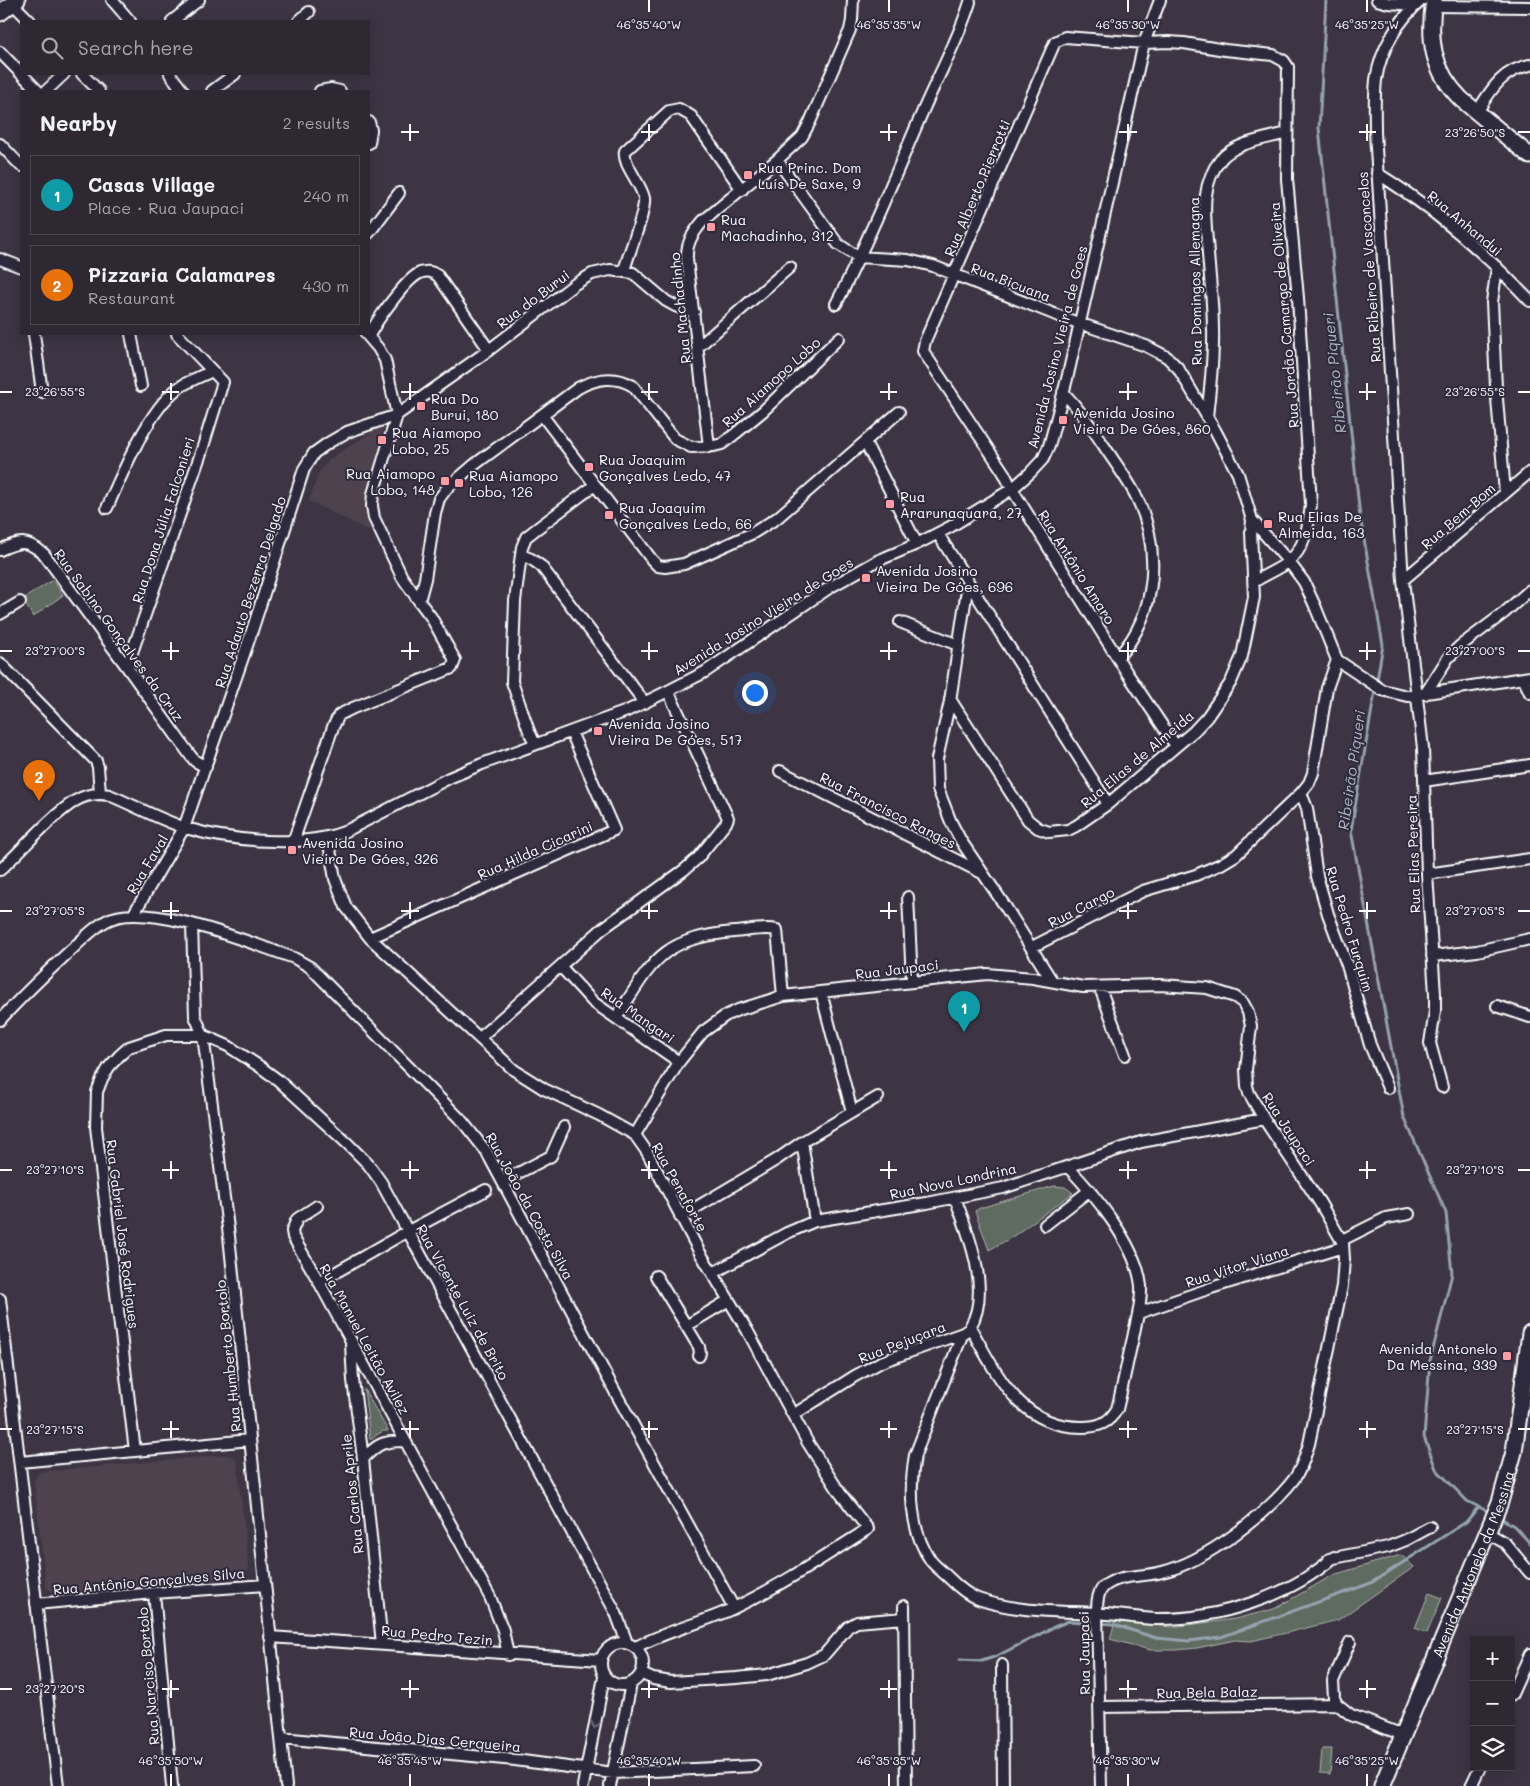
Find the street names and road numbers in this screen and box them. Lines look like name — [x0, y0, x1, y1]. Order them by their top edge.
street label: Rua Alberto Pierrotti — [940, 117, 1014, 259]
street label: Rua Ribeiro de Vasconcelos — [1353, 171, 1385, 363]
street label: Rua Anhandui — [1423, 186, 1507, 260]
street label: Rua Domingos Allemagna — [1184, 197, 1206, 365]
street label: Rua Jordão Camargo de Oliveira — [1265, 201, 1303, 429]
street label: Avenida Josino Vieira de Goes — [1023, 243, 1091, 451]
street label: Rua Machadinho — [665, 251, 695, 365]
street label: Rua Bicuana — [968, 258, 1054, 306]
street label: Rua do Burui — [493, 265, 573, 333]
street label: Rua Aiamopo Lobo — [718, 333, 824, 431]
street label: Rua Dona Júlia Falconieri — [127, 434, 199, 606]
street label: Rua Bem-Bom — [1417, 479, 1499, 553]
street label: Rua Adauto Bezerra Delgado — [210, 494, 290, 690]
street label: Rua Antônio Amaro — [1034, 506, 1120, 628]
street label: Rua Sabino Gonçalves da Cruz — [50, 545, 188, 725]
street label: Avenida Josino Vieira de Goes — [669, 553, 857, 679]
street label: Rua Elias de Almeida — [1076, 706, 1198, 812]
street label: Rua Francisco Ranges — [817, 767, 959, 853]
street label: Rua Elias Pereira — [1401, 794, 1425, 914]
street label: Rua Hilda Cicarini — [474, 816, 596, 884]
street label: Rua Faval — [122, 831, 172, 897]
street label: Rua Pedro Furquim — [1322, 864, 1378, 994]
street label: Rua Cargo — [1045, 882, 1117, 932]
street label: Rua Jaupaci — [854, 954, 940, 984]
street label: Rua Mangari — [597, 983, 679, 1047]
street label: Rua Jaupaci — [1258, 1089, 1320, 1169]
street label: Rua João da Costa Silva — [482, 1129, 578, 1283]
street label: Rua Gabriel José Rodrigues — [102, 1138, 144, 1330]
street label: Rua Penaforte — [648, 1139, 712, 1235]
street label: Rua Nova Londrina — [888, 1158, 1018, 1204]
street label: Rua Vicente Luiz de Brito — [412, 1221, 514, 1383]
street label: Rua Vitor Viana — [1183, 1240, 1291, 1292]
street label: Rua Manuel Leitão Avilez — [316, 1260, 415, 1418]
street label: Rua Humberto Bortolo — [211, 1279, 245, 1433]
street label: Rua Pejuçara — [856, 1317, 948, 1367]
street label: Rua Carlos Aprile — [336, 1433, 368, 1555]
street label: Avenida Antonelo da Messina — [1427, 1468, 1518, 1660]
street label: Rua Antônio Gonçalves Silva — [52, 1563, 246, 1599]
street label: Rua Narciso Bortolo — [133, 1606, 163, 1746]
street label: Rua Jaupaci — [1074, 1611, 1094, 1695]
street label: Rua Pedro Tezin — [380, 1621, 494, 1649]
street label: Rua Bela Balaz — [1156, 1682, 1258, 1702]
street label: Rua João Dias Cerqueira — [348, 1722, 522, 1756]

